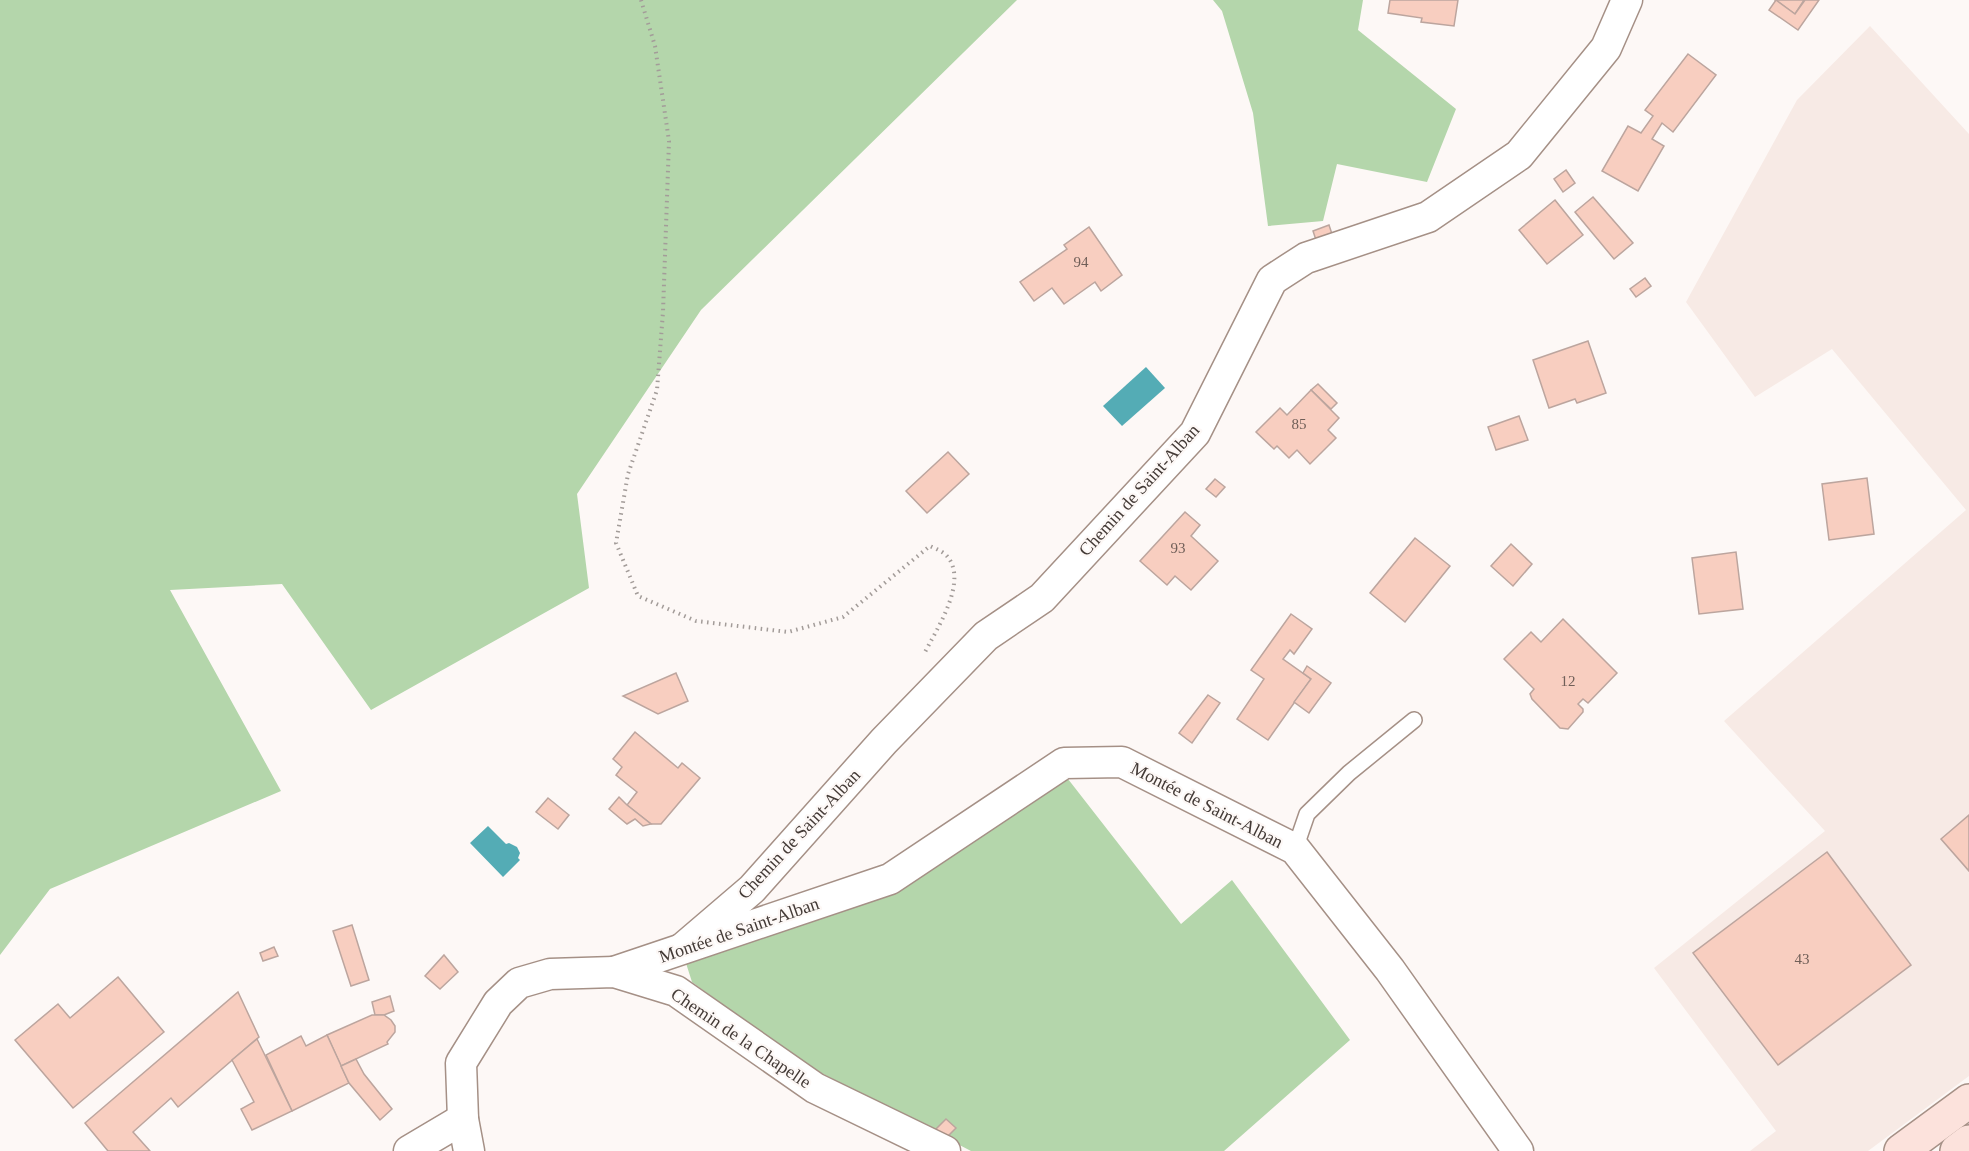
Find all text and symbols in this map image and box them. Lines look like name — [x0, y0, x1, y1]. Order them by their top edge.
house number: 94 — [1074, 254, 1089, 270]
house number: 85 — [1292, 416, 1307, 432]
street label: Chemin de Saint-Alban — [1075, 420, 1203, 560]
house number: 93 — [1171, 540, 1186, 556]
house number: 12 — [1561, 673, 1576, 689]
street label: Montée de Saint-Alban — [1128, 758, 1286, 852]
street label: Chemin de Saint-Alban — [734, 765, 864, 903]
street label: Montée de Saint-Alban — [656, 893, 822, 967]
house number: 43 — [1795, 951, 1810, 967]
street label: Chemin de la Chapelle — [667, 984, 815, 1092]

